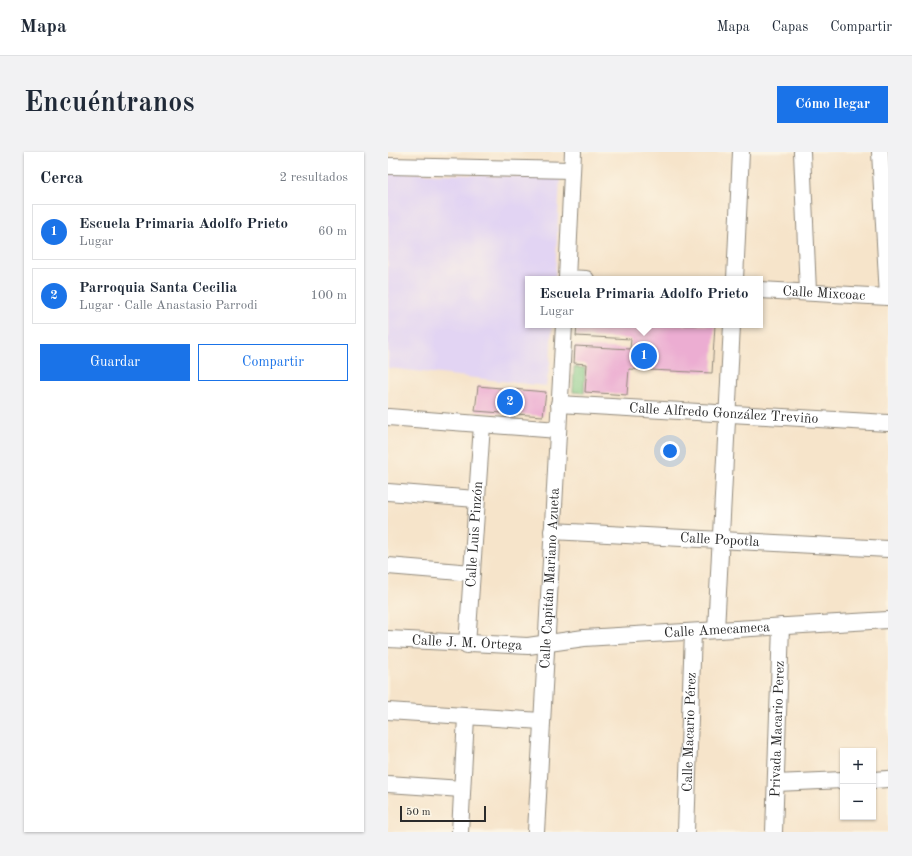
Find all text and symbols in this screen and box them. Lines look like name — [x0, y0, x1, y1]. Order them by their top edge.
text: Mapa — [20, 18, 67, 37]
text: Mapa — [717, 20, 750, 34]
text: Capas — [772, 20, 808, 34]
text: Compartir — [830, 20, 892, 34]
button: Cómo llegar — [777, 86, 888, 123]
text: Encuéntranos — [24, 90, 194, 118]
text: Cerca — [40, 170, 83, 187]
text: 2 resultados — [280, 171, 348, 184]
text: Escuela Primaria Adolfo Prieto — [79, 217, 288, 232]
text: 1 — [50, 225, 58, 238]
text: 60 m — [318, 225, 347, 238]
text: Lugar — [79, 235, 113, 248]
popup — [525, 276, 763, 328]
text: Parroquia Santa Cecilia — [79, 281, 237, 296]
street label: Calle Mixcoac — [782, 284, 866, 303]
text: Escuela Primaria Adolfo Prieto — [539, 287, 749, 302]
text: 2 — [50, 289, 58, 302]
text: 100 m — [310, 289, 347, 302]
text: Lugar · Calle Anastasio Parrodi — [79, 299, 257, 312]
text: Lugar — [539, 305, 574, 318]
pin: 1 — [631, 341, 657, 371]
button: Guardar — [40, 344, 190, 381]
button: Compartir — [198, 344, 348, 381]
pin: 2 — [497, 387, 523, 417]
street label: Calle Alfredo González Treviño — [629, 401, 819, 426]
your location — [660, 441, 680, 461]
street label: Calle Luis Pinzón — [464, 480, 485, 588]
street label: Calle Capitán Mariano Azueta — [538, 488, 562, 669]
street label: Calle Popotla — [680, 531, 760, 549]
street label: Calle Amecameca — [664, 620, 771, 640]
street label: Calle J. M. Ortega — [411, 633, 523, 653]
street label: Privada Macario Perez — [768, 660, 787, 798]
street label: Calle Macario Pérez — [680, 672, 699, 792]
map controls — [840, 748, 876, 820]
button: + — [840, 748, 876, 784]
button: − — [840, 784, 876, 820]
scale bar — [400, 804, 486, 823]
text: 50 m — [406, 807, 431, 818]

